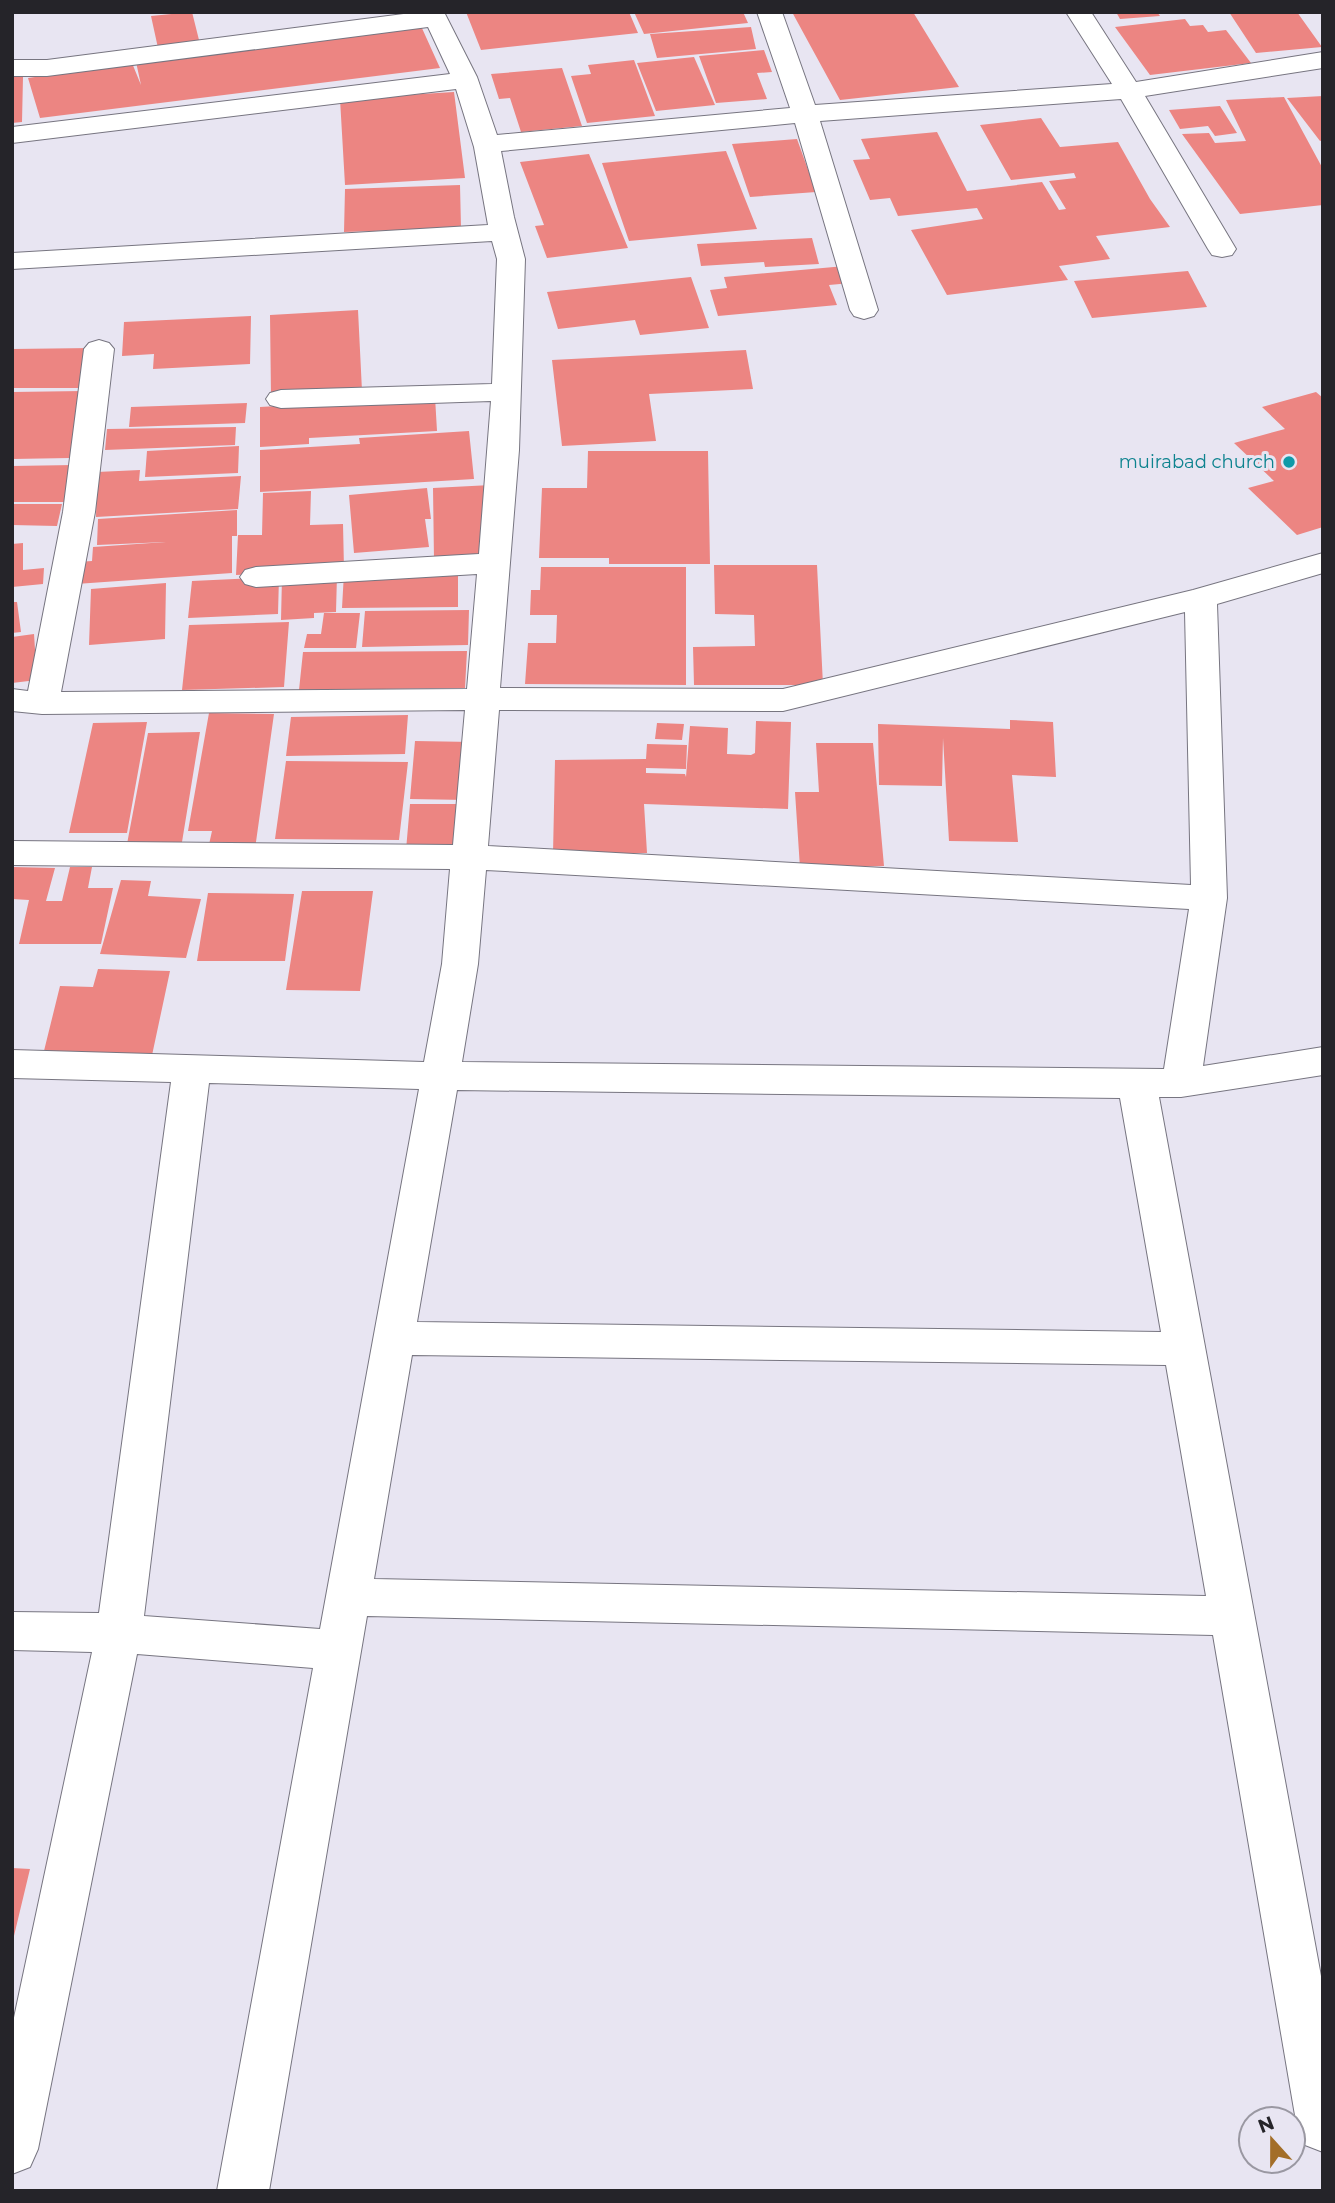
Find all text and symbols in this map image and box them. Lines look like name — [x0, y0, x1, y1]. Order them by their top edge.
place label: muirabad church — [1119, 451, 1275, 473]
marker: muirabad church — [1281, 454, 1297, 470]
north arrow — [1237, 2105, 1307, 2175]
text: N — [1255, 2111, 1277, 2138]

